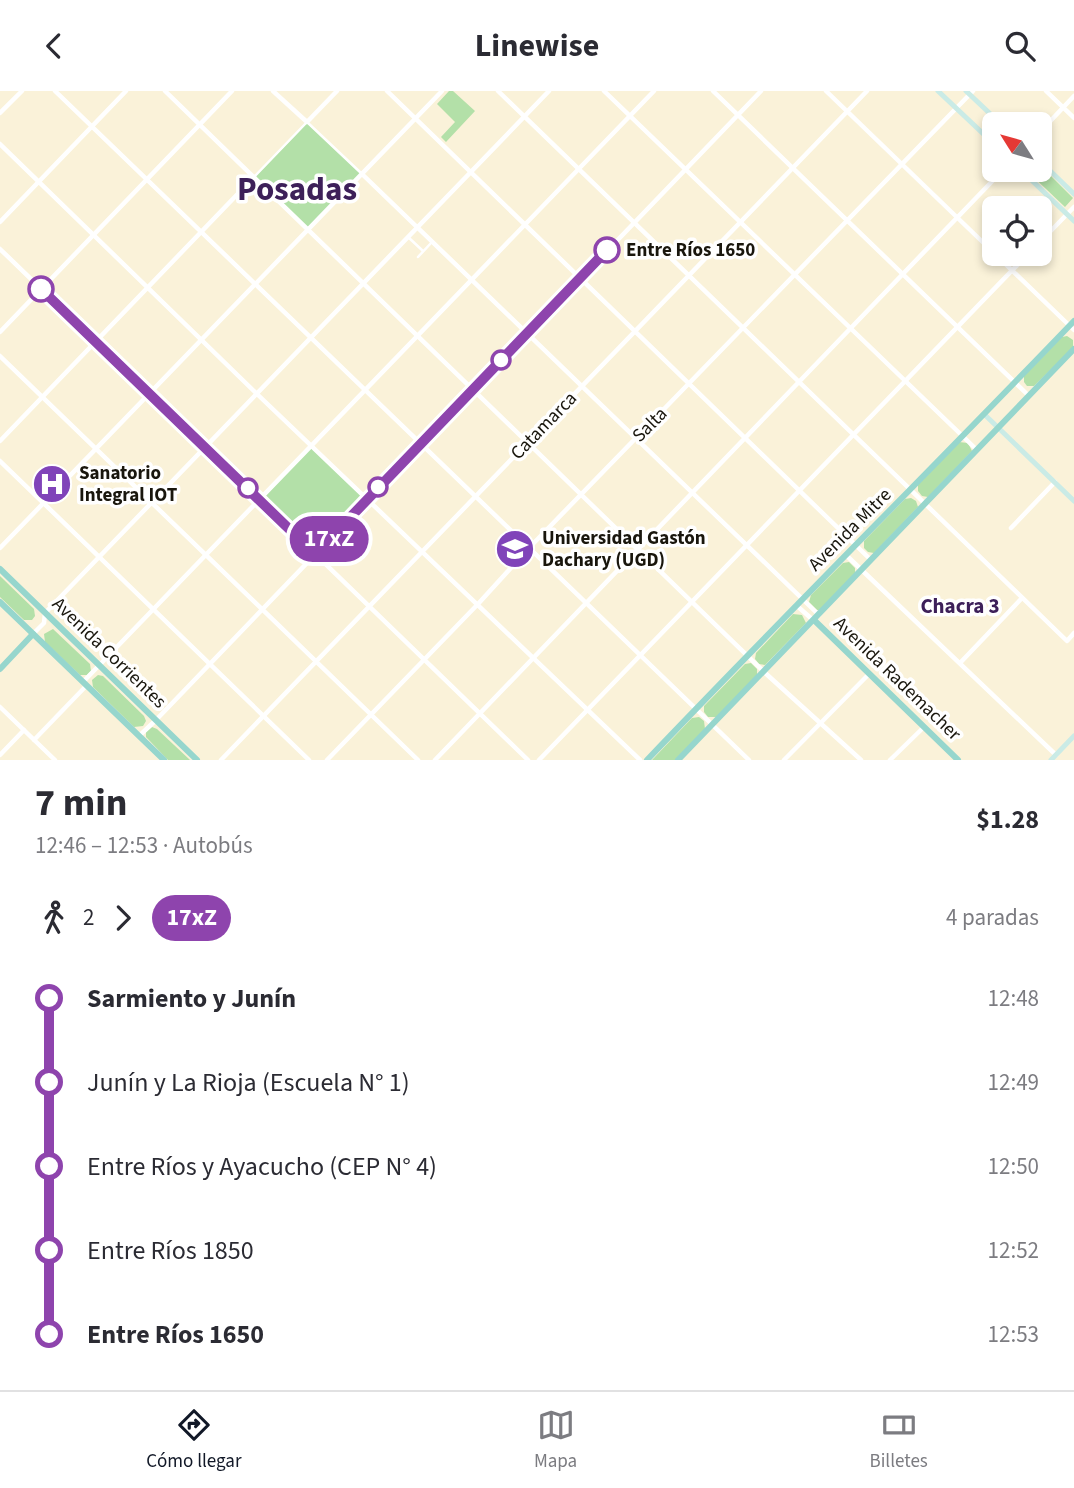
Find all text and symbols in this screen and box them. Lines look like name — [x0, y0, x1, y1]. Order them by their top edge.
text: Linewise — [475, 23, 599, 69]
icon: back — [35, 27, 73, 65]
icon: search — [1001, 27, 1039, 65]
north arrow — [982, 112, 1052, 182]
map controls — [982, 112, 1052, 266]
district label: Posadas — [237, 166, 357, 213]
button: locate — [982, 196, 1052, 266]
marker: Entre Ríos 1650 — [594, 237, 620, 263]
place label: Entre Ríos 1650 — [626, 237, 755, 264]
unlabelled marker — [28, 276, 54, 302]
unlabelled marker — [491, 350, 511, 370]
street label: Catamarca — [505, 386, 583, 466]
street label: Salta — [626, 401, 674, 449]
place label: Sanatorio Integral IOT — [79, 460, 178, 509]
hospital icon: Sanatorio Integral IOT — [31, 463, 73, 505]
unlabelled marker — [368, 477, 388, 497]
unlabelled marker — [238, 478, 258, 498]
street label: Avenida Mitre — [802, 482, 898, 578]
line badge: 17xZ — [280, 516, 378, 562]
text: 17xZ — [304, 521, 354, 556]
place label: Universidad Gastón Dachary (UGD) — [542, 525, 706, 574]
school or university icon: Universidad Gastón Dachary (UGD) — [494, 528, 536, 570]
street label: Avenida Corrientes — [46, 591, 172, 715]
district label: Chacra 3 — [920, 591, 1000, 621]
street label: Avenida Rademacher — [827, 611, 967, 747]
text: 7 min — [35, 776, 127, 830]
text: $1.28 — [976, 801, 1039, 838]
text: 12:46 – 12:53 · Autobús — [35, 829, 253, 862]
icon: walk — [35, 899, 73, 937]
icon: forward — [104, 899, 142, 937]
text: 17xZ — [166, 900, 217, 935]
text: 2 — [83, 901, 94, 934]
text: 4 paradas — [946, 901, 1039, 934]
text: Sarmiento y Junín — [87, 980, 296, 1017]
text: 12:48 — [988, 982, 1039, 1015]
text: Junín y La Rioja (Escuela N° 1) — [87, 1064, 410, 1101]
text: 12:49 — [988, 1066, 1039, 1099]
text: Entre Ríos y Ayacucho (CEP N° 4) — [87, 1148, 437, 1185]
text: 12:50 — [988, 1150, 1039, 1183]
text: Entre Ríos 1850 — [87, 1232, 254, 1269]
text: 12:52 — [988, 1234, 1039, 1267]
text: Entre Ríos 1650 — [87, 1316, 264, 1353]
text: 12:53 — [988, 1318, 1039, 1351]
tab: Cómo llegar — [146, 1406, 242, 1475]
tab: Mapa — [534, 1406, 577, 1475]
tab: Billetes — [869, 1406, 928, 1475]

